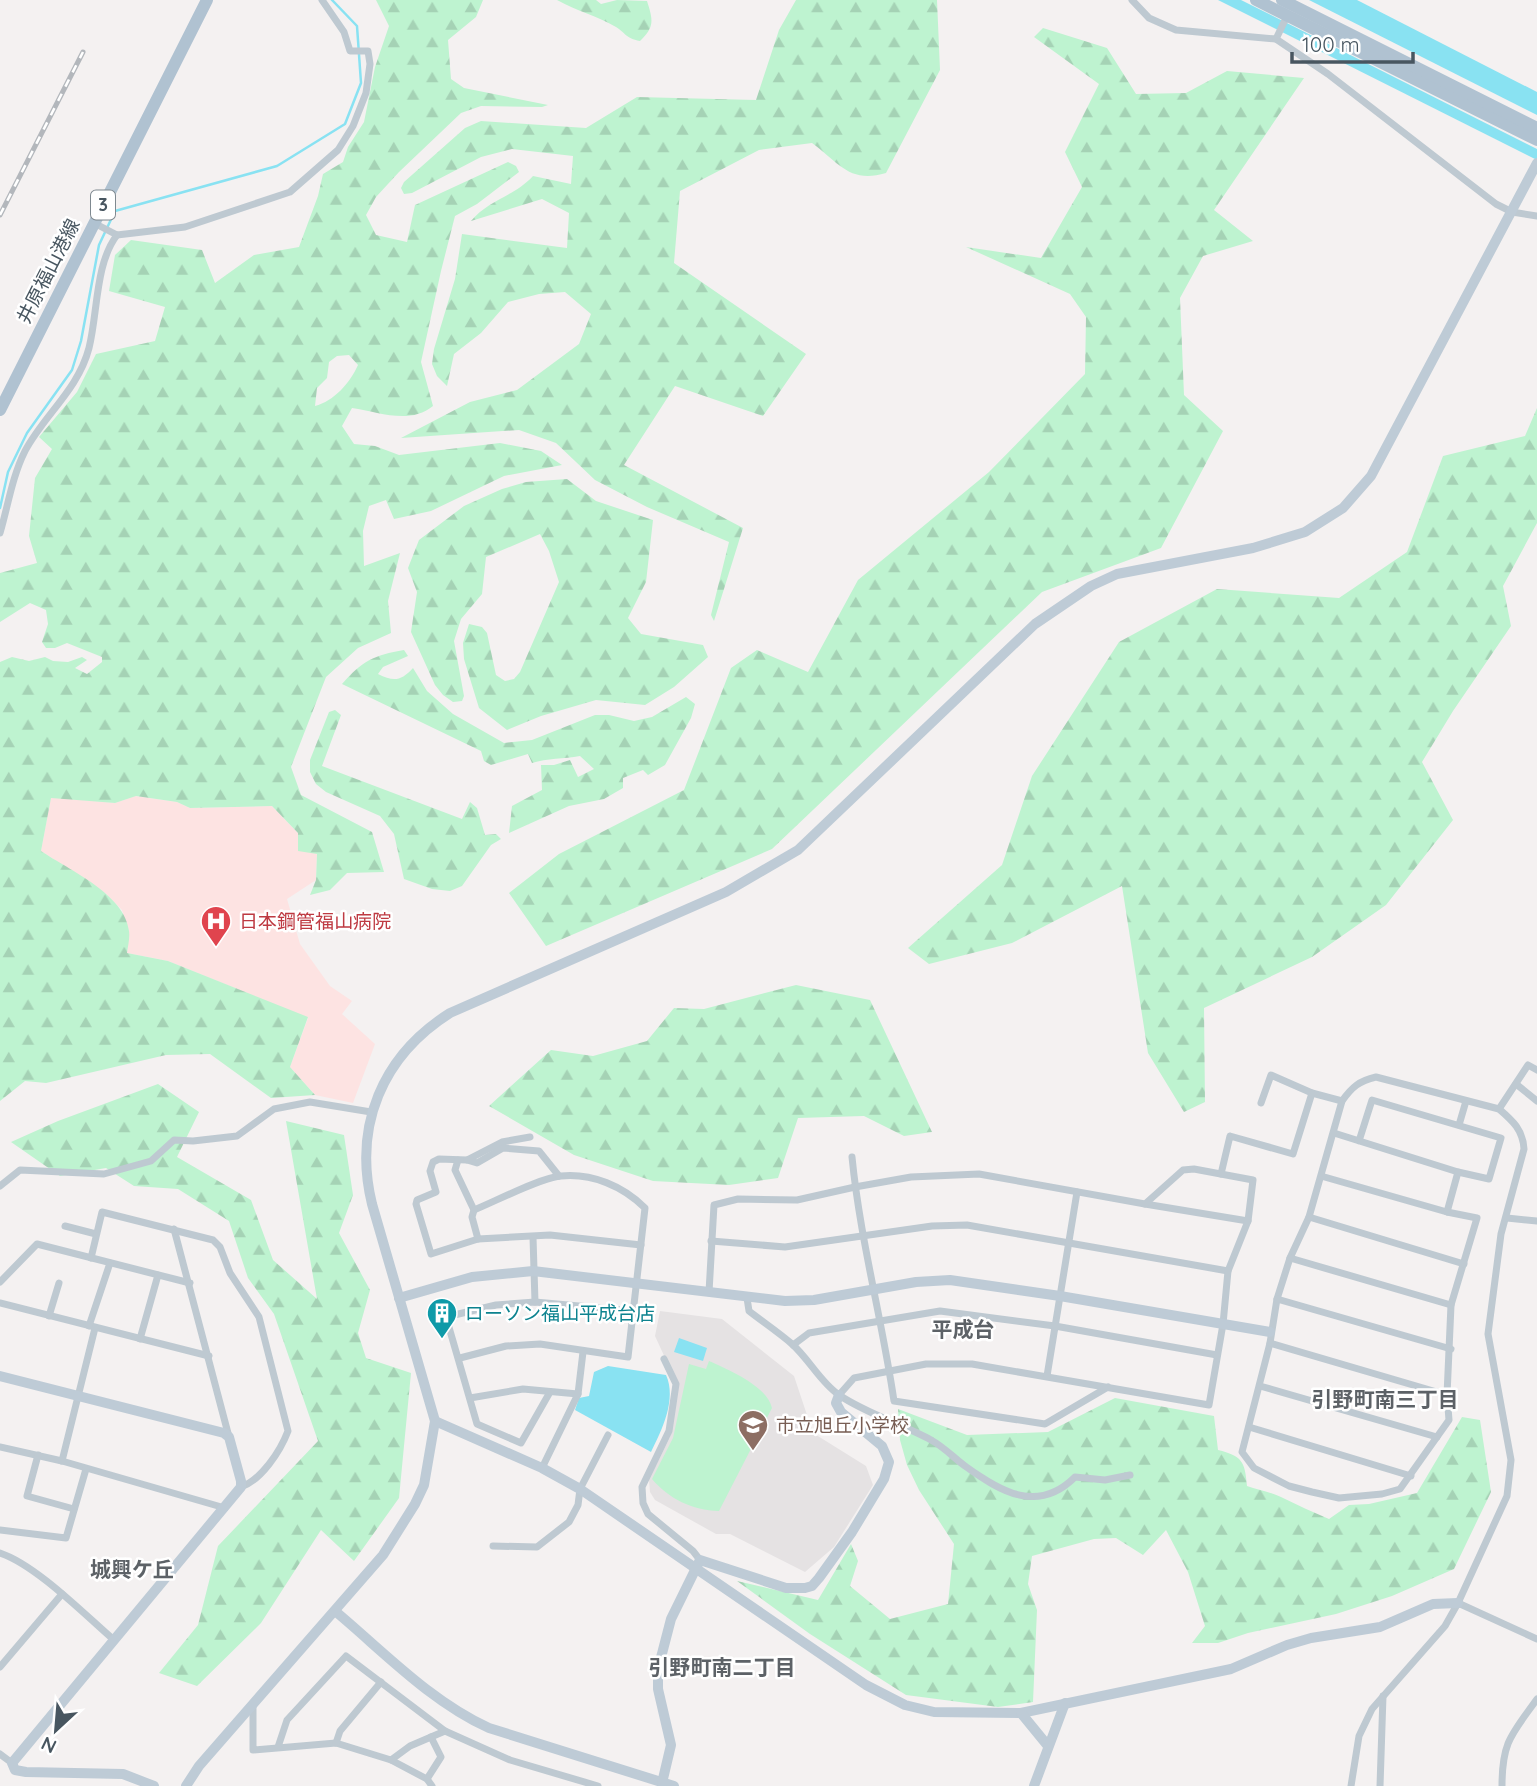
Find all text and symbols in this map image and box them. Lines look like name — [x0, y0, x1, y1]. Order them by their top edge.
scale bar — [1292, 21, 1413, 65]
text: 100 m — [1302, 31, 1360, 57]
road number: 3 — [91, 190, 115, 220]
street label: 井原福山港線 — [11, 215, 85, 327]
hospital icon: 日本鋼管福山病院 — [199, 904, 233, 948]
place label: 日本鋼管福山病院 — [239, 909, 391, 933]
building icon: ローソン福山平成台店 — [425, 1296, 459, 1340]
place label: ローソン福山平成台店 — [465, 1301, 655, 1325]
district label: 平成台 — [932, 1316, 995, 1342]
district label: 引野町南三丁目 — [1312, 1386, 1459, 1412]
school or university icon: 市立旭丘小学校 — [736, 1408, 770, 1452]
place label: 市立旭丘小学校 — [776, 1413, 909, 1437]
district label: 城興ケ丘 — [90, 1556, 174, 1582]
district label: 引野町南二丁目 — [649, 1654, 796, 1680]
north arrow — [21, 1695, 91, 1765]
text: N — [37, 1731, 60, 1759]

